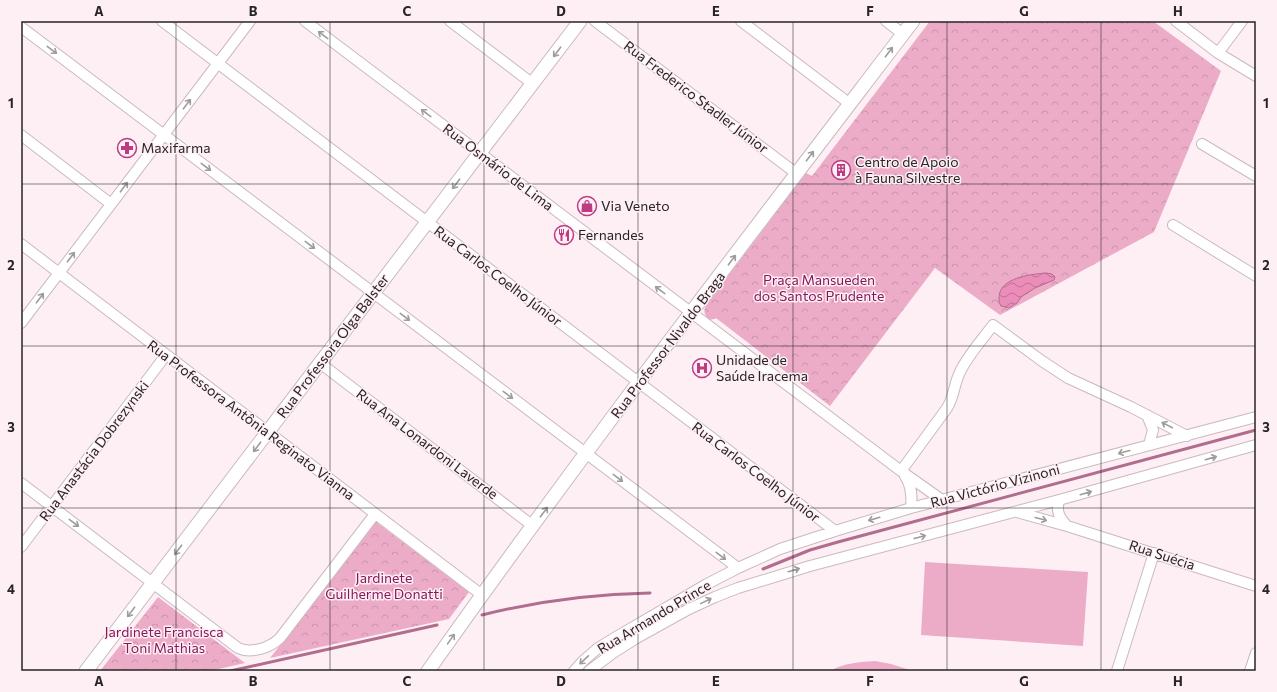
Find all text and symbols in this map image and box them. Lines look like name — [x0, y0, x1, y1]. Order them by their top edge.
text: A — [94, 3, 104, 19]
text: B — [249, 3, 258, 19]
text: C — [403, 3, 412, 19]
text: D — [556, 3, 566, 19]
text: E — [712, 3, 720, 19]
text: F — [866, 3, 874, 19]
text: G — [1019, 3, 1029, 19]
text: H — [1173, 3, 1183, 19]
one-way arrow — [317, 30, 328, 39]
street label: Rua Frederico Stadler Júnior — [621, 37, 772, 157]
one-way arrow — [47, 46, 58, 55]
one-way arrow — [553, 46, 561, 57]
one-way arrow — [884, 47, 893, 58]
text: 1 — [8, 95, 14, 111]
text: 1 — [1263, 95, 1269, 111]
one-way arrow — [183, 98, 191, 109]
one-way arrow — [421, 109, 432, 117]
street label: Rua Osmário de Lima — [440, 120, 557, 214]
pharmacy icon: Maxifarma — [116, 137, 138, 159]
place label: Maxifarma — [141, 139, 210, 156]
one-way arrow — [806, 151, 814, 162]
place label: Centro de Apoio à Fauna Silvestre — [855, 153, 960, 186]
building icon: Centro de Apoio à Fauna Silvestre — [830, 159, 852, 181]
one-way arrow — [200, 162, 211, 171]
one-way arrow — [452, 179, 461, 190]
one-way arrow — [120, 181, 128, 192]
shop icon: Via Veneto — [576, 195, 598, 217]
place label: Via Veneto — [601, 197, 670, 214]
street label: Rua Carlos Coelho Júnior — [431, 222, 566, 330]
restaurant icon: Fernandes — [553, 224, 575, 246]
place label: Fernandes — [578, 226, 644, 243]
one-way arrow — [304, 241, 315, 249]
one-way arrow — [67, 251, 75, 262]
one-way arrow — [728, 254, 736, 265]
text: 2 — [7, 257, 15, 273]
text: 2 — [1262, 257, 1270, 273]
street label: Rua Professor Nivaldo Braga — [607, 268, 728, 421]
street label: Rua Professora Olga Balster — [273, 270, 393, 421]
park label: Praça Mansueden dos Santos Prudente — [754, 271, 884, 304]
one-way arrow — [655, 285, 666, 294]
one-way arrow — [36, 292, 44, 303]
one-way arrow — [399, 312, 410, 321]
street label: Rua Professora Antônia Reginato Vianna — [144, 336, 358, 503]
place label: Unidade de Saúde Iracema — [716, 351, 808, 384]
hospital icon: Unidade de Saúde Iracema — [691, 357, 713, 379]
street label: Rua Anastácia Dobrezynski — [35, 377, 152, 524]
street label: Rua Ana Lonardoni Laverde — [353, 385, 501, 502]
one-way arrow — [503, 391, 514, 399]
street label: Rua Carlos Coelho Júnior — [689, 418, 824, 526]
text: 3 — [7, 419, 15, 435]
text: 3 — [1262, 419, 1270, 435]
one-way arrow — [1161, 421, 1173, 429]
one-way arrow — [253, 441, 261, 452]
one-way arrow — [1117, 448, 1130, 456]
one-way arrow — [1204, 454, 1217, 461]
street label: Rua Victório Vizinoni — [928, 460, 1061, 511]
one-way arrow — [612, 474, 623, 482]
one-way arrow — [1079, 488, 1092, 496]
one-way arrow — [540, 506, 548, 517]
one-way arrow — [868, 516, 881, 523]
one-way arrow — [1035, 516, 1048, 523]
one-way arrow — [69, 519, 80, 528]
one-way arrow — [913, 533, 926, 540]
street label: Rua Suécia — [1127, 536, 1197, 573]
one-way arrow — [174, 545, 182, 556]
one-way arrow — [716, 552, 727, 560]
one-way arrow — [787, 566, 800, 573]
park label: Jardinete Guilherme Donatti — [325, 569, 443, 602]
street label: Rua Armando Prince — [594, 576, 714, 657]
text: 4 — [7, 581, 15, 597]
text: 4 — [1262, 581, 1270, 597]
one-way arrow — [700, 597, 712, 604]
one-way arrow — [127, 607, 135, 618]
park label: Jardinete Francisca Toni Mathias — [104, 623, 224, 656]
one-way arrow — [447, 634, 455, 645]
one-way arrow — [579, 655, 589, 665]
text: A — [94, 673, 104, 689]
text: B — [249, 673, 258, 689]
text: C — [403, 673, 412, 689]
text: D — [556, 673, 566, 689]
text: E — [712, 673, 720, 689]
text: F — [866, 673, 874, 689]
text: G — [1019, 673, 1029, 689]
text: H — [1173, 673, 1183, 689]

